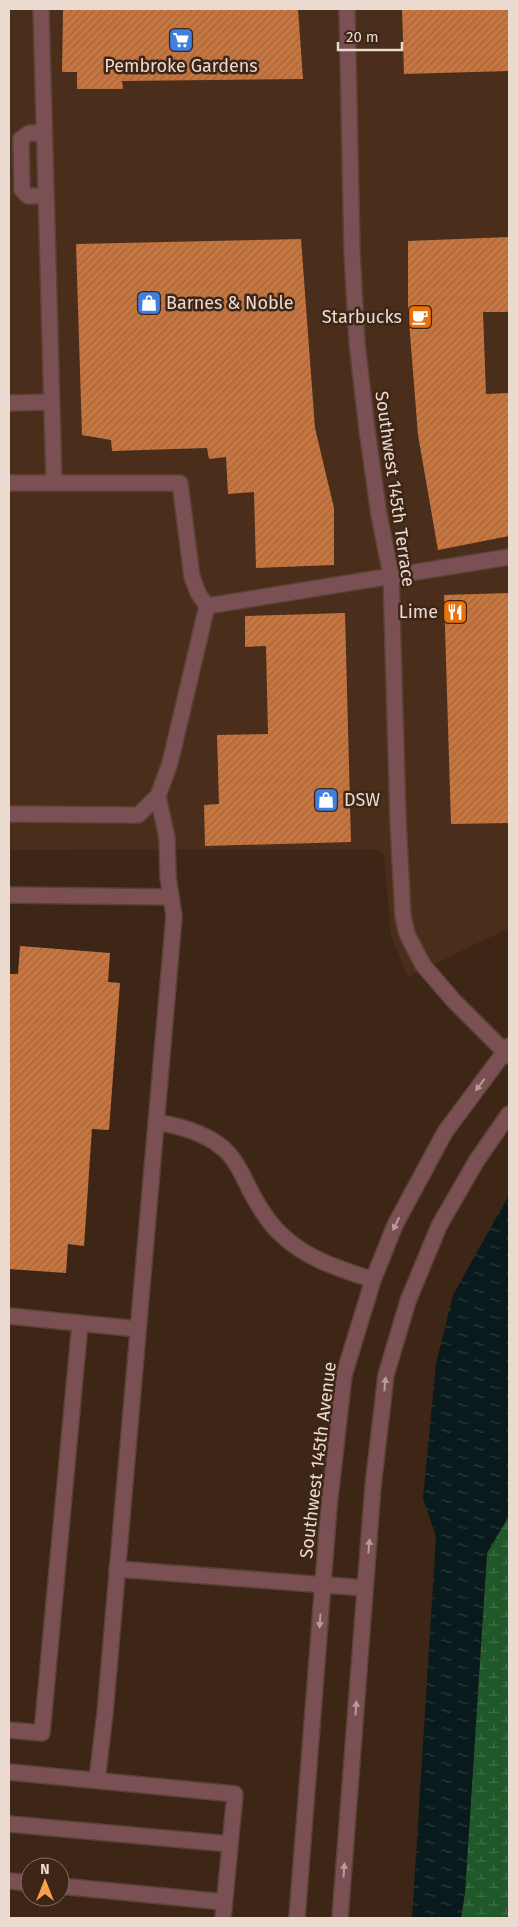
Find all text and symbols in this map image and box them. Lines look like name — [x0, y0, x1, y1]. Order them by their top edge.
scale bar — [338, 20, 402, 52]
supermarket icon: Pembroke Gardens — [168, 27, 194, 53]
text: 20 m — [346, 28, 379, 46]
place label: Pembroke Gardens — [104, 55, 258, 77]
shop icon: Barnes & Noble — [136, 290, 162, 316]
place label: Barnes & Noble — [166, 292, 294, 314]
cafe icon: Starbucks — [407, 304, 433, 330]
place label: Starbucks — [322, 306, 402, 328]
street label: Southwest 145th Terrace — [370, 390, 420, 588]
restaurant icon: Lime — [442, 599, 468, 625]
place label: Lime — [399, 601, 438, 623]
shop icon: DSW — [313, 787, 339, 813]
place label: DSW — [344, 789, 380, 811]
one-way arrow — [474, 1078, 485, 1091]
one-way arrow — [392, 1217, 400, 1231]
street label: Southwest 145th Avenue — [295, 1360, 341, 1560]
one-way arrow — [381, 1376, 389, 1392]
one-way arrow — [365, 1537, 373, 1553]
one-way arrow — [316, 1614, 324, 1630]
one-way arrow — [353, 1699, 361, 1715]
north arrow — [20, 1857, 70, 1907]
text: N — [40, 1861, 50, 1878]
one-way arrow — [340, 1861, 348, 1877]

